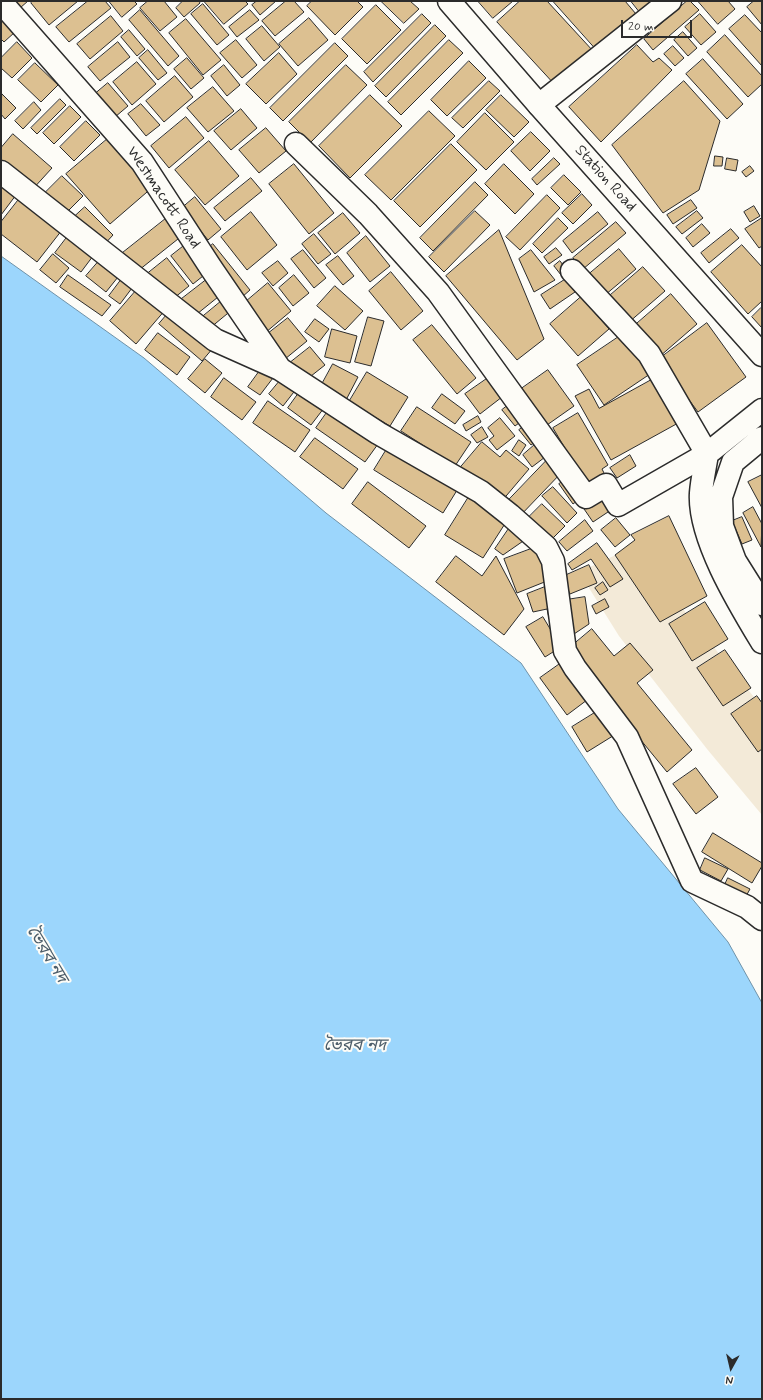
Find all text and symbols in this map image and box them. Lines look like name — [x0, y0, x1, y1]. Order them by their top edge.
scale bar — [623, 12, 694, 38]
text: 20 m — [628, 19, 654, 35]
street label: Station Road — [570, 141, 640, 217]
street label: Westmacott Road — [122, 143, 204, 253]
water label: ভৈরব নদ — [21, 923, 71, 987]
water label: ভৈরব নদ — [324, 1036, 386, 1056]
north arrow — [711, 1348, 751, 1388]
text: N — [725, 1372, 734, 1387]

